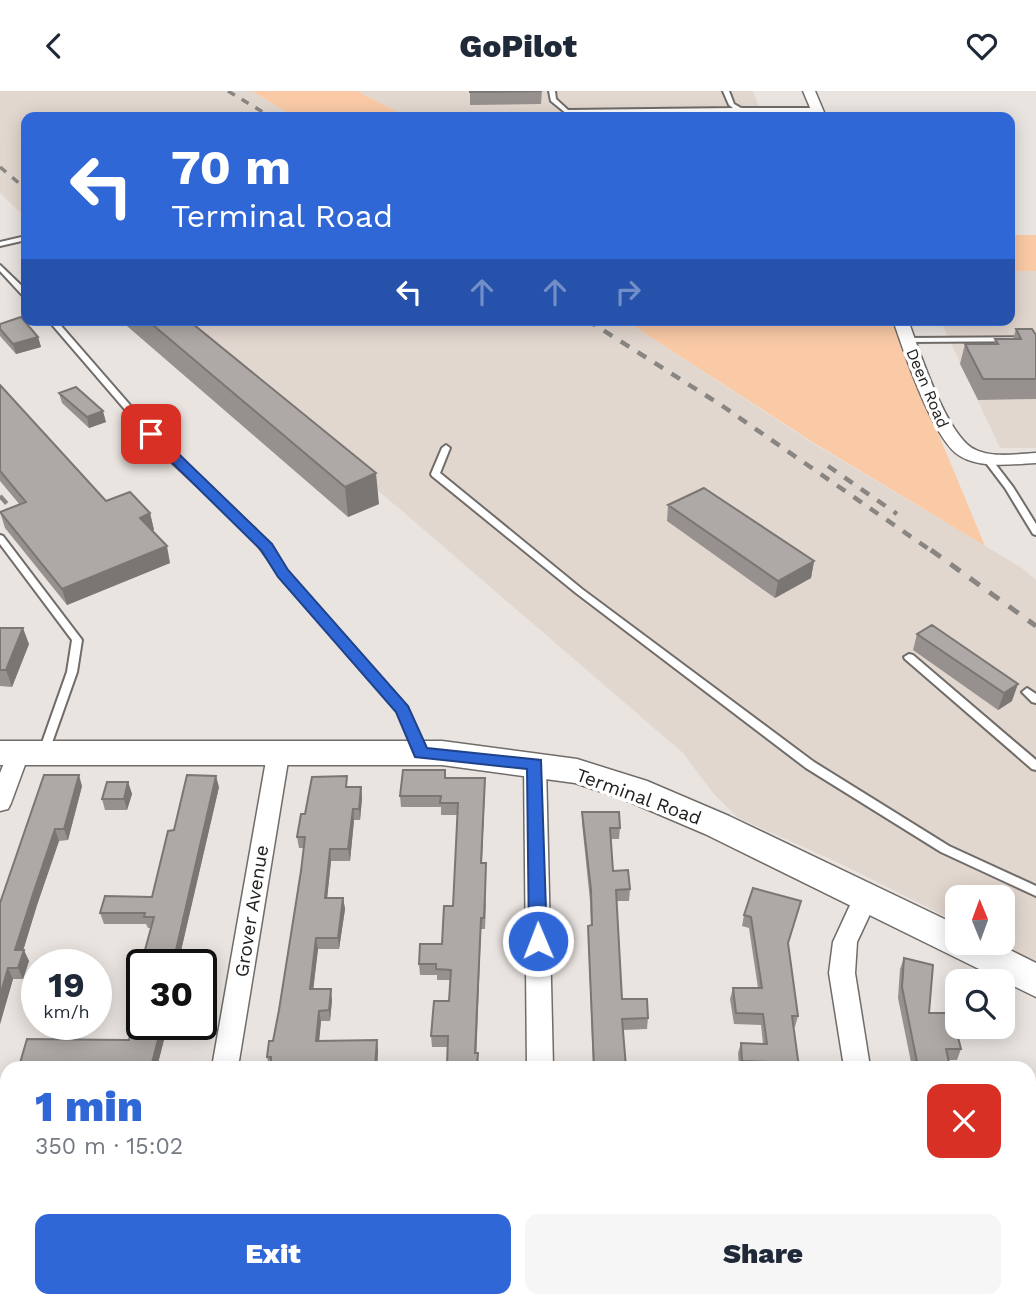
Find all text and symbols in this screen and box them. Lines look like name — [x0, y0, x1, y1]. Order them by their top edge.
icon: back — [35, 27, 73, 65]
text: GoPilot — [459, 27, 577, 65]
icon: heart — [963, 27, 1001, 65]
text: 70 m — [171, 138, 291, 196]
icon: left — [56, 140, 147, 231]
text: Terminal Road — [171, 197, 393, 235]
icon: left — [390, 273, 428, 311]
icon: ahead — [463, 273, 501, 311]
icon: ahead — [536, 273, 574, 311]
icon: right — [609, 273, 647, 311]
street label: Deen Road — [902, 346, 953, 431]
pin — [121, 404, 181, 464]
icon: arrive — [132, 415, 170, 453]
street label: Terminal Road — [573, 763, 705, 830]
street label: Grover Avenue — [230, 843, 273, 979]
north arrow — [945, 885, 1015, 955]
map controls — [945, 885, 1015, 1039]
position arrow — [501, 904, 575, 978]
speed limit sign: 30 — [126, 949, 217, 1040]
text: 19 — [48, 964, 85, 1006]
button: search — [945, 969, 1015, 1039]
text: km/h — [43, 1001, 90, 1022]
text: 1 min — [35, 1082, 143, 1131]
button: close — [927, 1084, 1001, 1158]
text: 350 m · 15:02 — [35, 1133, 183, 1160]
button: Exit — [35, 1214, 511, 1294]
button: Share — [525, 1214, 1001, 1294]

